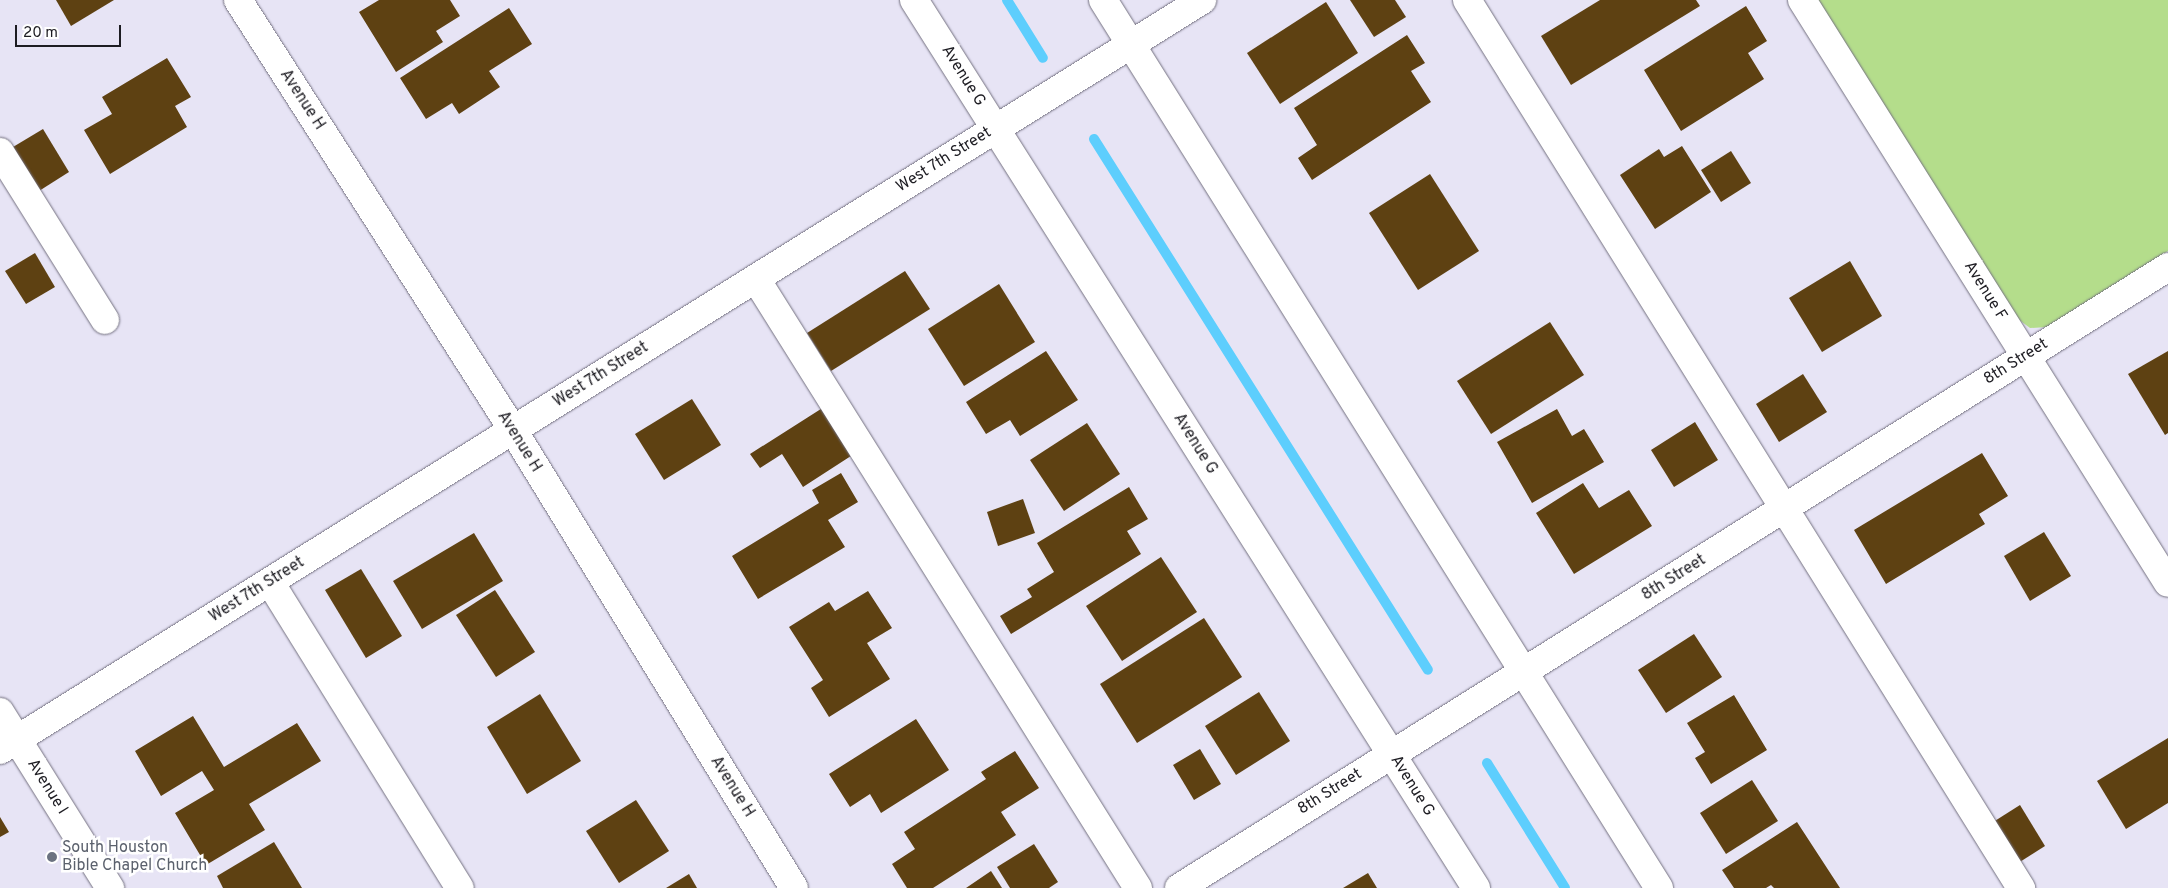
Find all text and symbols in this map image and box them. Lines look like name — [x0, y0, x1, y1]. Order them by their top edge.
scale bar — [18, 15, 124, 47]
text: 20 m — [23, 24, 58, 43]
street label: Avenue G — [937, 42, 989, 110]
street label: Avenue H — [275, 66, 329, 134]
street label: West 7th Street — [893, 123, 995, 197]
street label: Avenue F — [1959, 258, 2011, 324]
street label: 8th Street — [1980, 335, 2052, 389]
street label: West 7th Street — [550, 338, 652, 412]
street label: Avenue H — [493, 408, 545, 476]
street label: Avenue G — [1169, 410, 1221, 478]
street label: 8th Street — [1638, 551, 1710, 605]
street label: West 7th Street — [206, 553, 308, 627]
street label: Avenue G — [1386, 752, 1438, 820]
street label: Avenue H — [706, 753, 758, 821]
street label: Avenue I — [22, 756, 72, 818]
street label: 8th Street — [1294, 765, 1366, 819]
place label: South Houston Bible Chapel Church — [62, 838, 207, 876]
marker: South Houston Bible Chapel Church — [46, 851, 58, 863]

